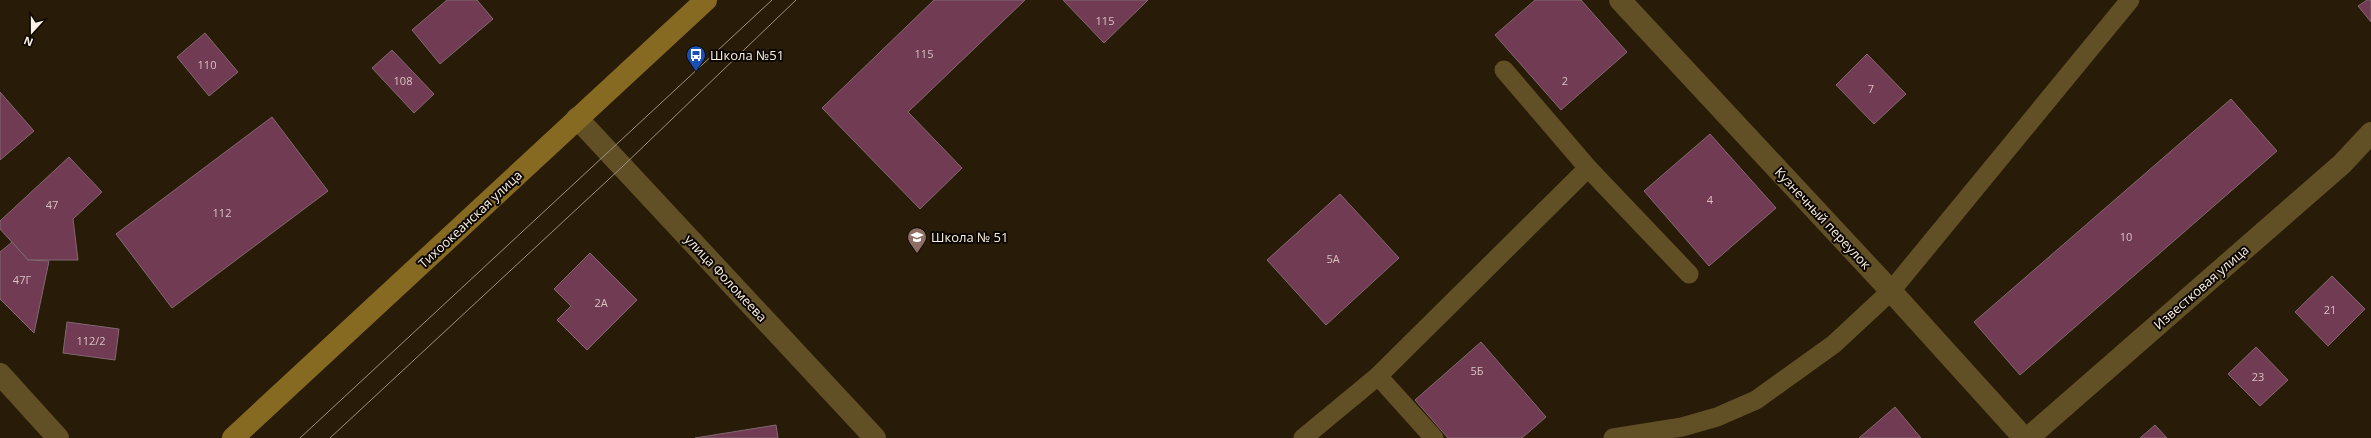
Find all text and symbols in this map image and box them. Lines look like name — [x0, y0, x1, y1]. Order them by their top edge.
north arrow — [12, 12, 52, 52]
house number: 115 — [1096, 13, 1114, 28]
text: N — [21, 33, 35, 50]
bus stop icon: Школа №51 — [685, 44, 707, 72]
place label: Школа №51 — [710, 46, 784, 64]
house number: 115 — [915, 46, 933, 61]
house number: 110 — [198, 57, 216, 72]
house number: 108 — [394, 73, 412, 88]
house number: 2 — [1562, 73, 1568, 88]
house number: 7 — [1868, 81, 1874, 96]
street label: Кузнечный переулок — [1771, 163, 1875, 273]
street label: Тихоокеанская улица — [414, 166, 526, 272]
house number: 4 — [1707, 192, 1714, 207]
house number: 47 — [46, 197, 58, 212]
house number: 112 — [213, 205, 231, 220]
school or university icon: Школа № 51 — [906, 226, 928, 254]
place label: Школа № 51 — [931, 228, 1008, 246]
house number: 10 — [2120, 229, 2132, 244]
street label: улица Фоломеева — [681, 230, 771, 326]
street label: Известковая улица — [2150, 241, 2252, 333]
house number: 5А — [1326, 251, 1340, 266]
house number: 47Г — [13, 272, 31, 287]
house number: 2А — [594, 295, 608, 310]
house number: 21 — [2324, 302, 2336, 317]
house number: 112/2 — [76, 333, 106, 348]
house number: 5Б — [1470, 363, 1484, 378]
house number: 23 — [2252, 369, 2264, 384]

